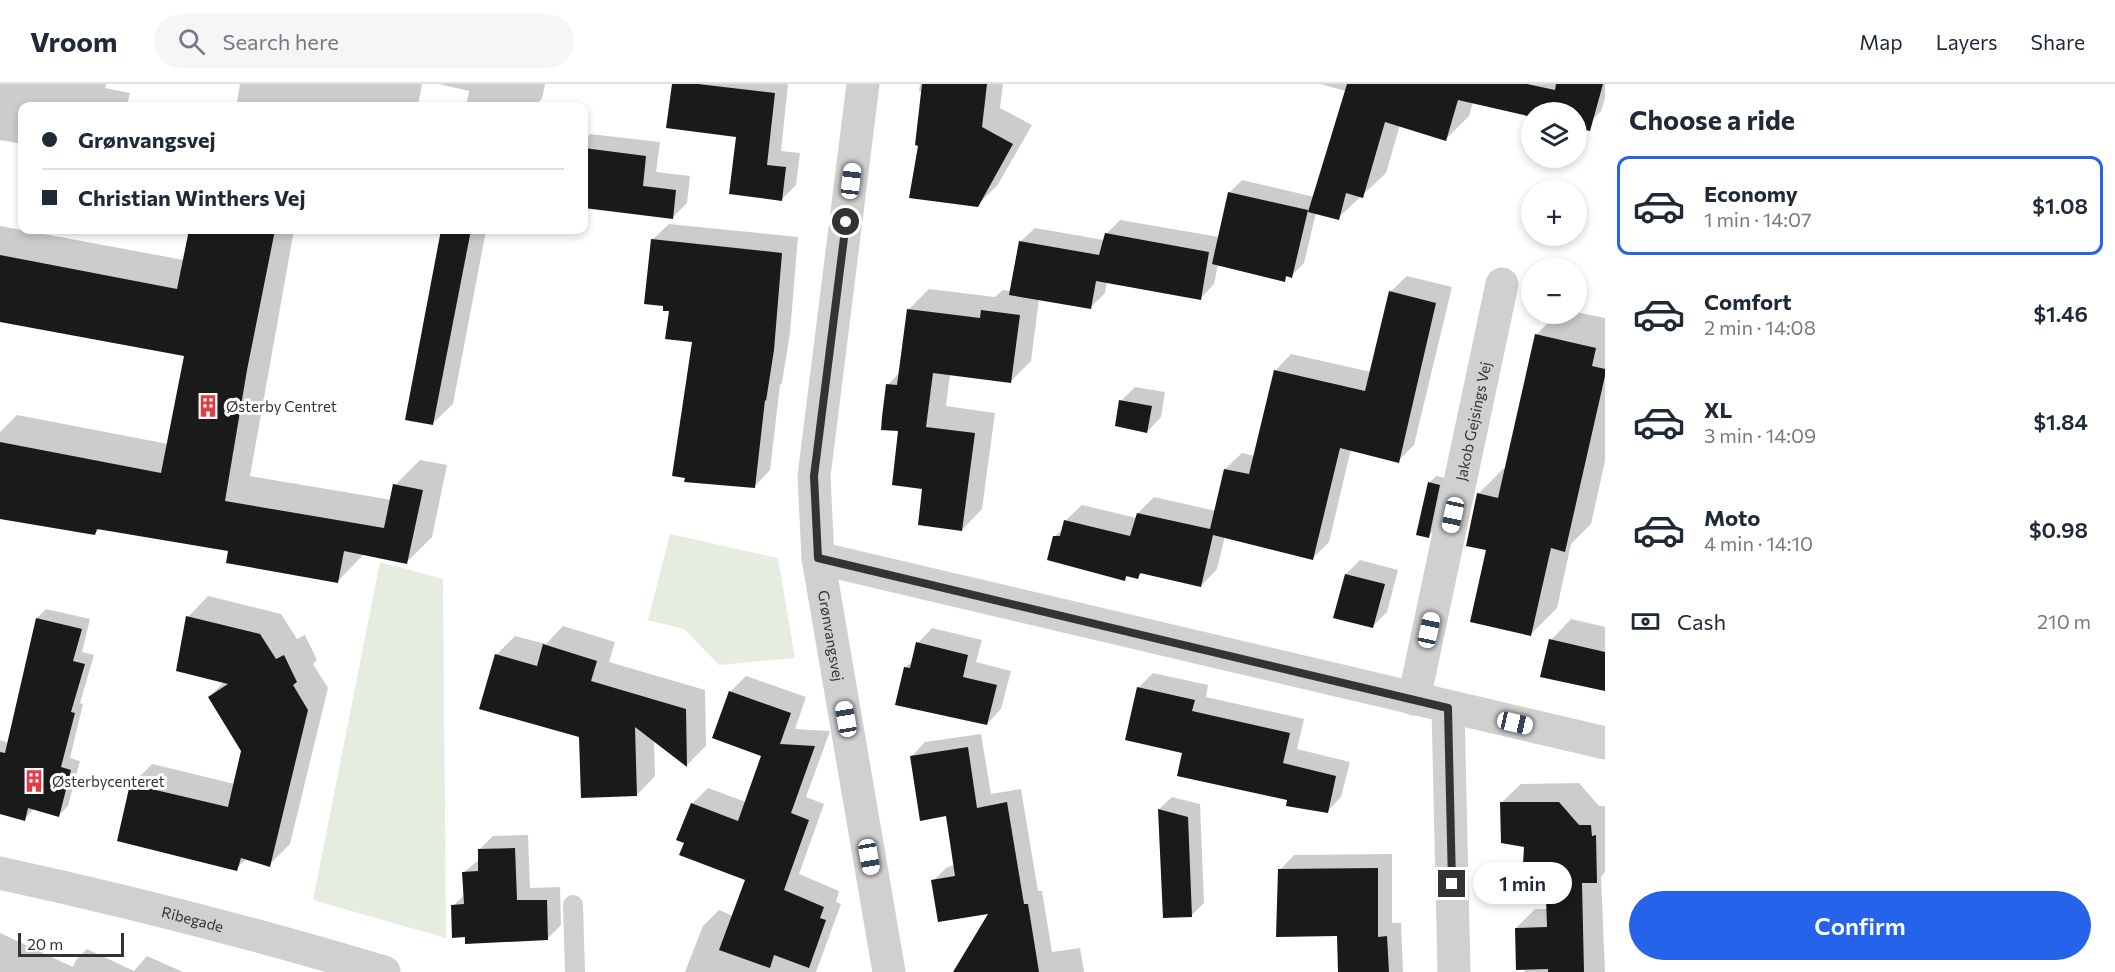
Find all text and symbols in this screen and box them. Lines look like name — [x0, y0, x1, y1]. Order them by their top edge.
search box — [154, 14, 574, 68]
text: Vroom — [30, 24, 118, 58]
icon: search — [175, 25, 208, 58]
text: Search here — [223, 28, 339, 55]
text: Map — [1859, 29, 1903, 54]
text: Layers — [1936, 29, 1998, 54]
text: Share — [2031, 29, 2085, 54]
map controls — [1521, 102, 1587, 324]
button: layers — [1521, 102, 1587, 168]
text: Choose a ride — [1629, 103, 1795, 136]
text: Grønvangsvej — [78, 126, 216, 153]
car — [840, 162, 862, 200]
icon: car — [1632, 179, 1686, 233]
button: + — [1521, 180, 1587, 246]
text: Economy — [1704, 180, 1798, 207]
text: Christian Winthers Vej — [78, 184, 306, 211]
text: $1.08 — [2032, 192, 2088, 219]
text: 1 min · 14:07 — [1704, 207, 1812, 231]
route start — [832, 208, 859, 235]
button: − — [1521, 258, 1587, 324]
icon: car — [1632, 287, 1686, 341]
text: Comfort — [1704, 288, 1792, 315]
text: $1.46 — [2033, 300, 2088, 327]
text: 2 min · 14:08 — [1704, 315, 1816, 339]
street label: Jakob Gejsings Vej — [1451, 360, 1494, 483]
building icon: Østerby Centret — [195, 393, 221, 419]
icon: car — [1632, 395, 1686, 449]
text: XL — [1704, 396, 1732, 423]
place label: Østerby Centret — [226, 397, 337, 415]
text: $1.84 — [2033, 408, 2088, 435]
text: 3 min · 14:09 — [1704, 423, 1816, 447]
car — [1440, 496, 1466, 534]
icon: car — [1632, 503, 1686, 557]
text: Moto — [1704, 504, 1760, 531]
text: $0.98 — [2029, 516, 2088, 543]
text: 4 min · 14:10 — [1704, 531, 1813, 555]
street label: Grønvangsvej — [815, 589, 848, 683]
icon: cash — [1629, 605, 1662, 638]
text: Cash — [1677, 608, 1726, 635]
text: 210 m — [2037, 609, 2091, 633]
car — [1416, 611, 1442, 649]
car — [834, 700, 858, 738]
car — [1495, 710, 1535, 736]
building icon: Østerbycenteret — [21, 768, 47, 794]
place label: Østerbycenteret — [52, 772, 165, 790]
car — [857, 838, 881, 876]
callout: 1 min — [1473, 863, 1572, 905]
route end — [1438, 870, 1465, 897]
text: 1 min — [1499, 871, 1546, 895]
button: Confirm — [1629, 891, 2091, 960]
street label: Ribegade — [160, 902, 226, 935]
scale bar — [18, 930, 124, 958]
text: 20 m — [27, 934, 63, 953]

